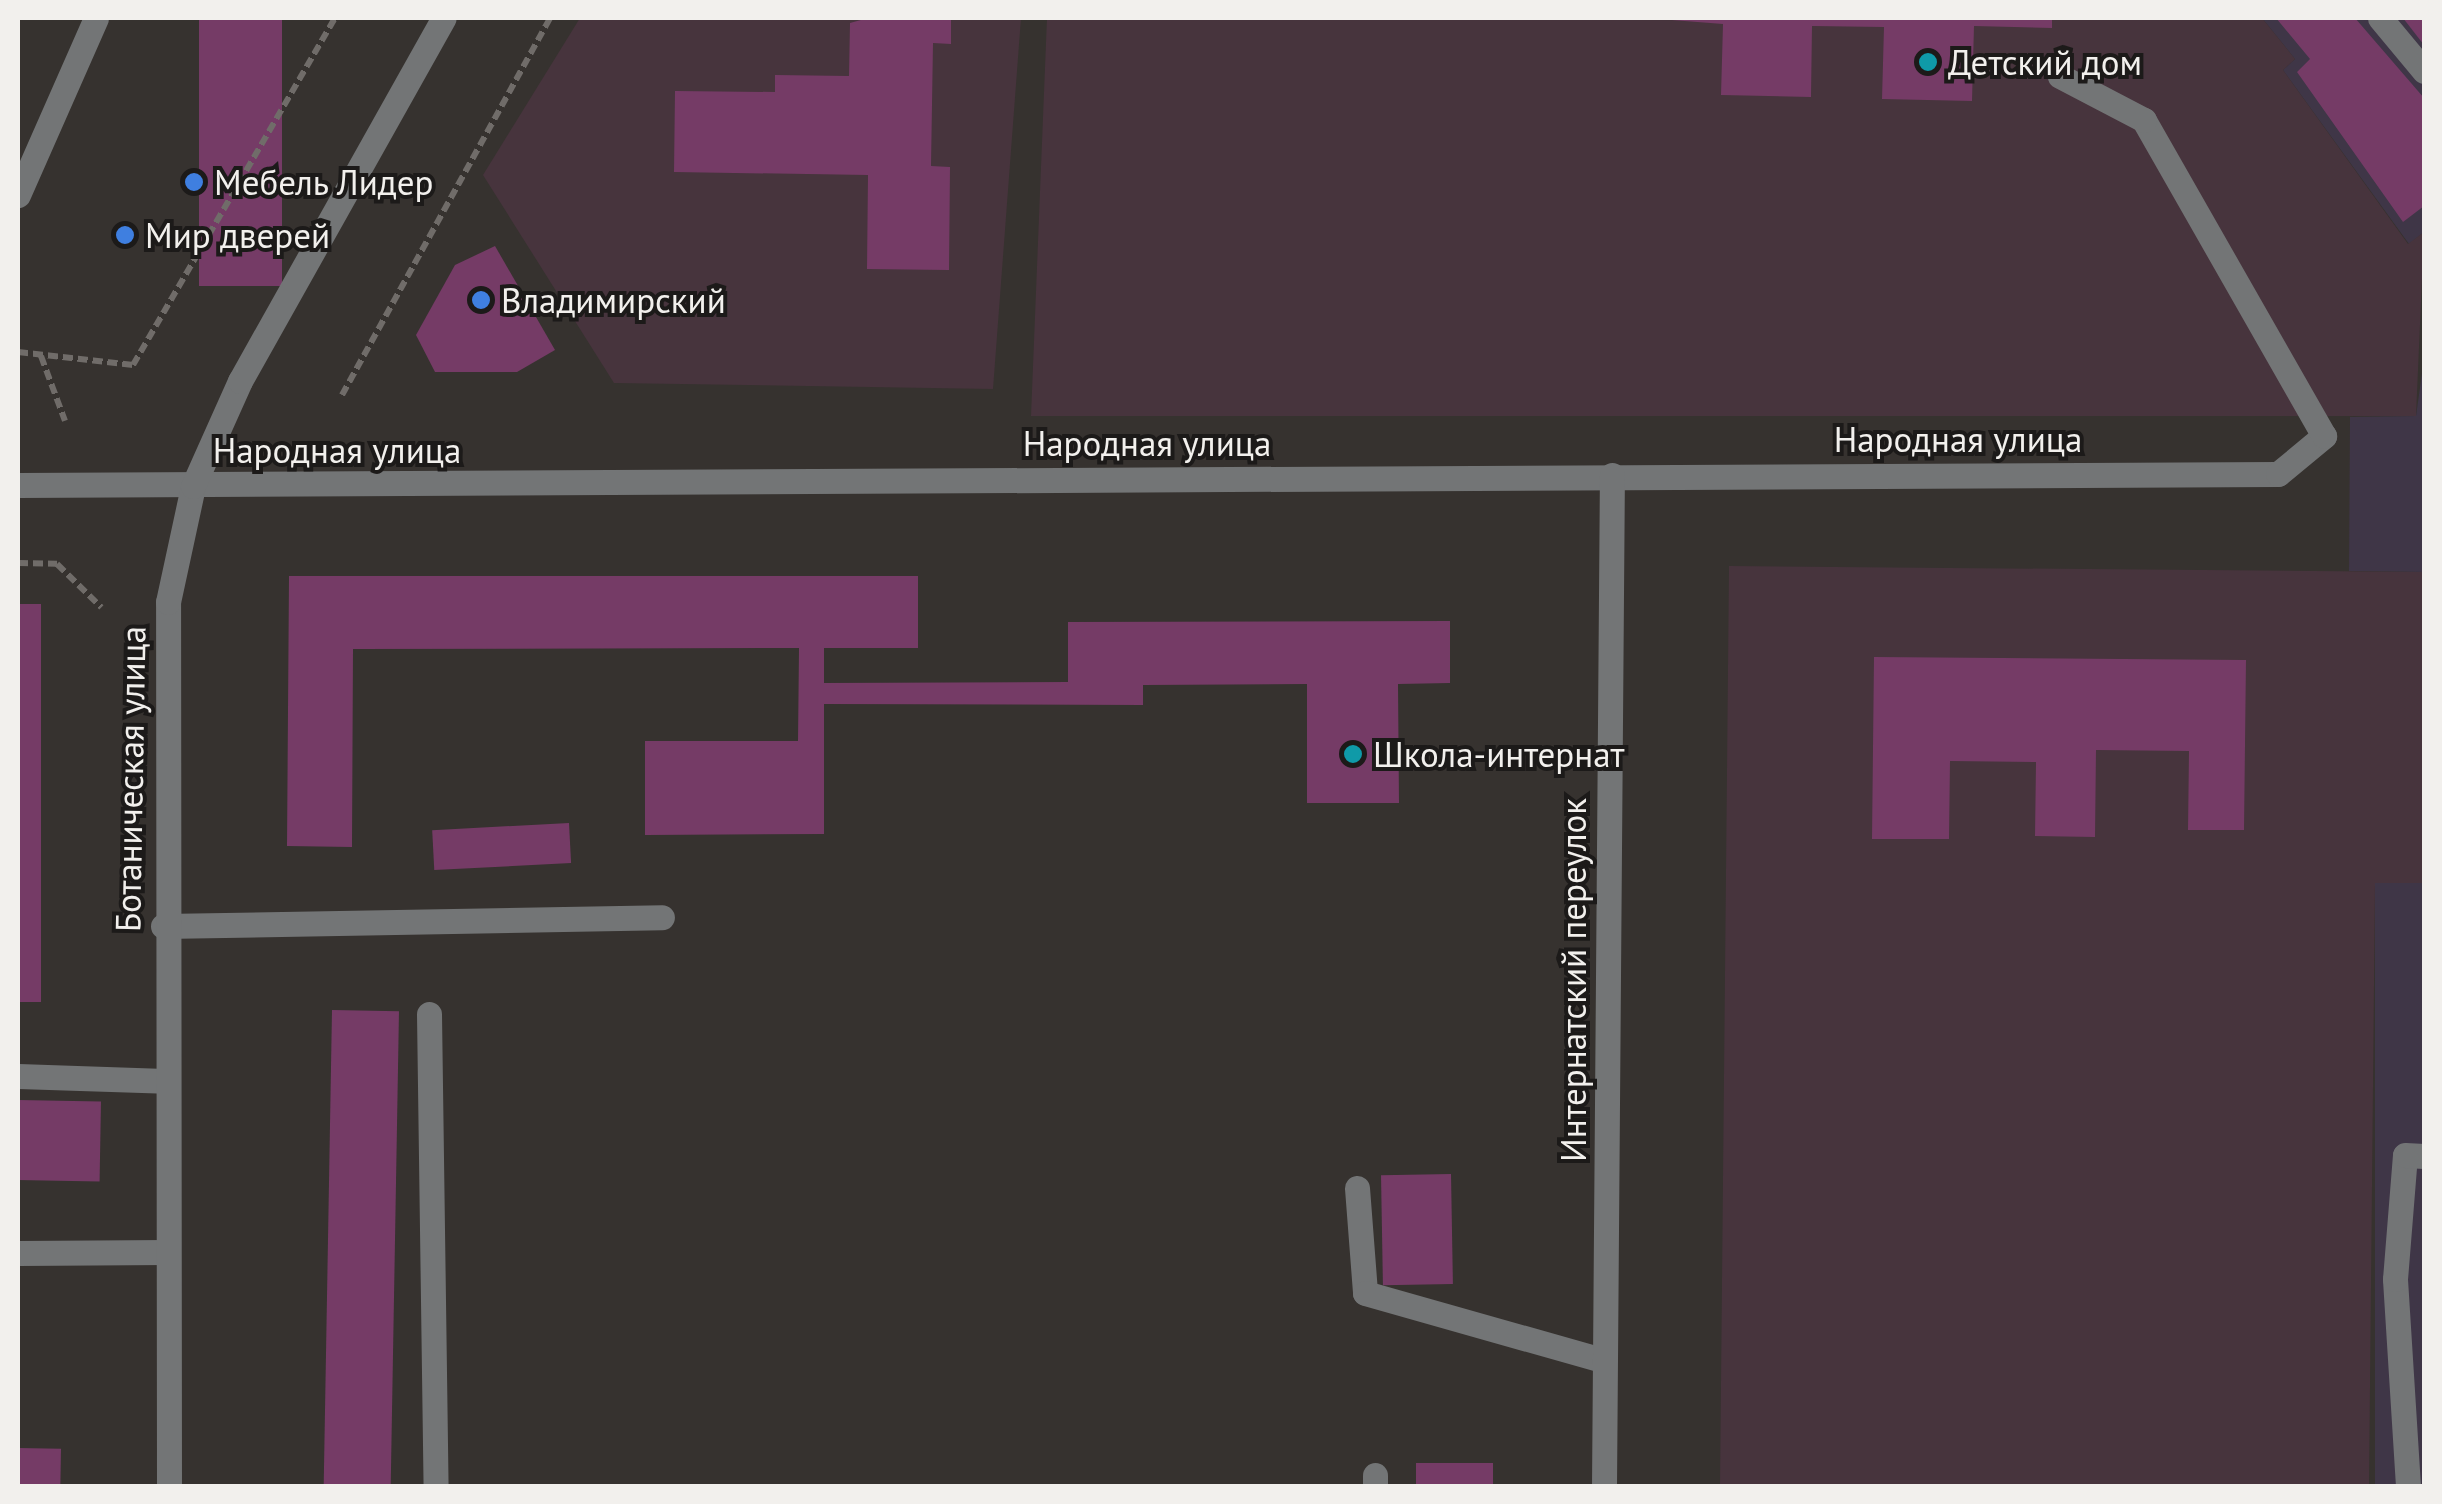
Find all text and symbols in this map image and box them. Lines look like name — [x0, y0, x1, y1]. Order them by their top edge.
place label: Детский дом — [1948, 41, 2142, 83]
marker: Детский дом — [1917, 51, 1939, 73]
place label: Мебель Лидер — [214, 161, 435, 203]
marker: Мебель Лидер — [183, 171, 205, 193]
place label: Мир дверей — [145, 214, 330, 256]
marker: Мир дверей — [114, 224, 136, 246]
place label: Владимирский — [501, 279, 726, 321]
marker: Владимирский — [470, 289, 492, 311]
street label: Народная улица — [1834, 418, 2082, 460]
street label: Народная улица — [1023, 422, 1271, 464]
street label: Народная улица — [213, 429, 461, 471]
street label: Ботаническая улица — [106, 626, 154, 932]
place label: Школа-интернат — [1373, 733, 1624, 775]
marker: Школа-интернат — [1342, 743, 1364, 765]
street label: Интернатский переулок — [1552, 798, 1594, 1162]

